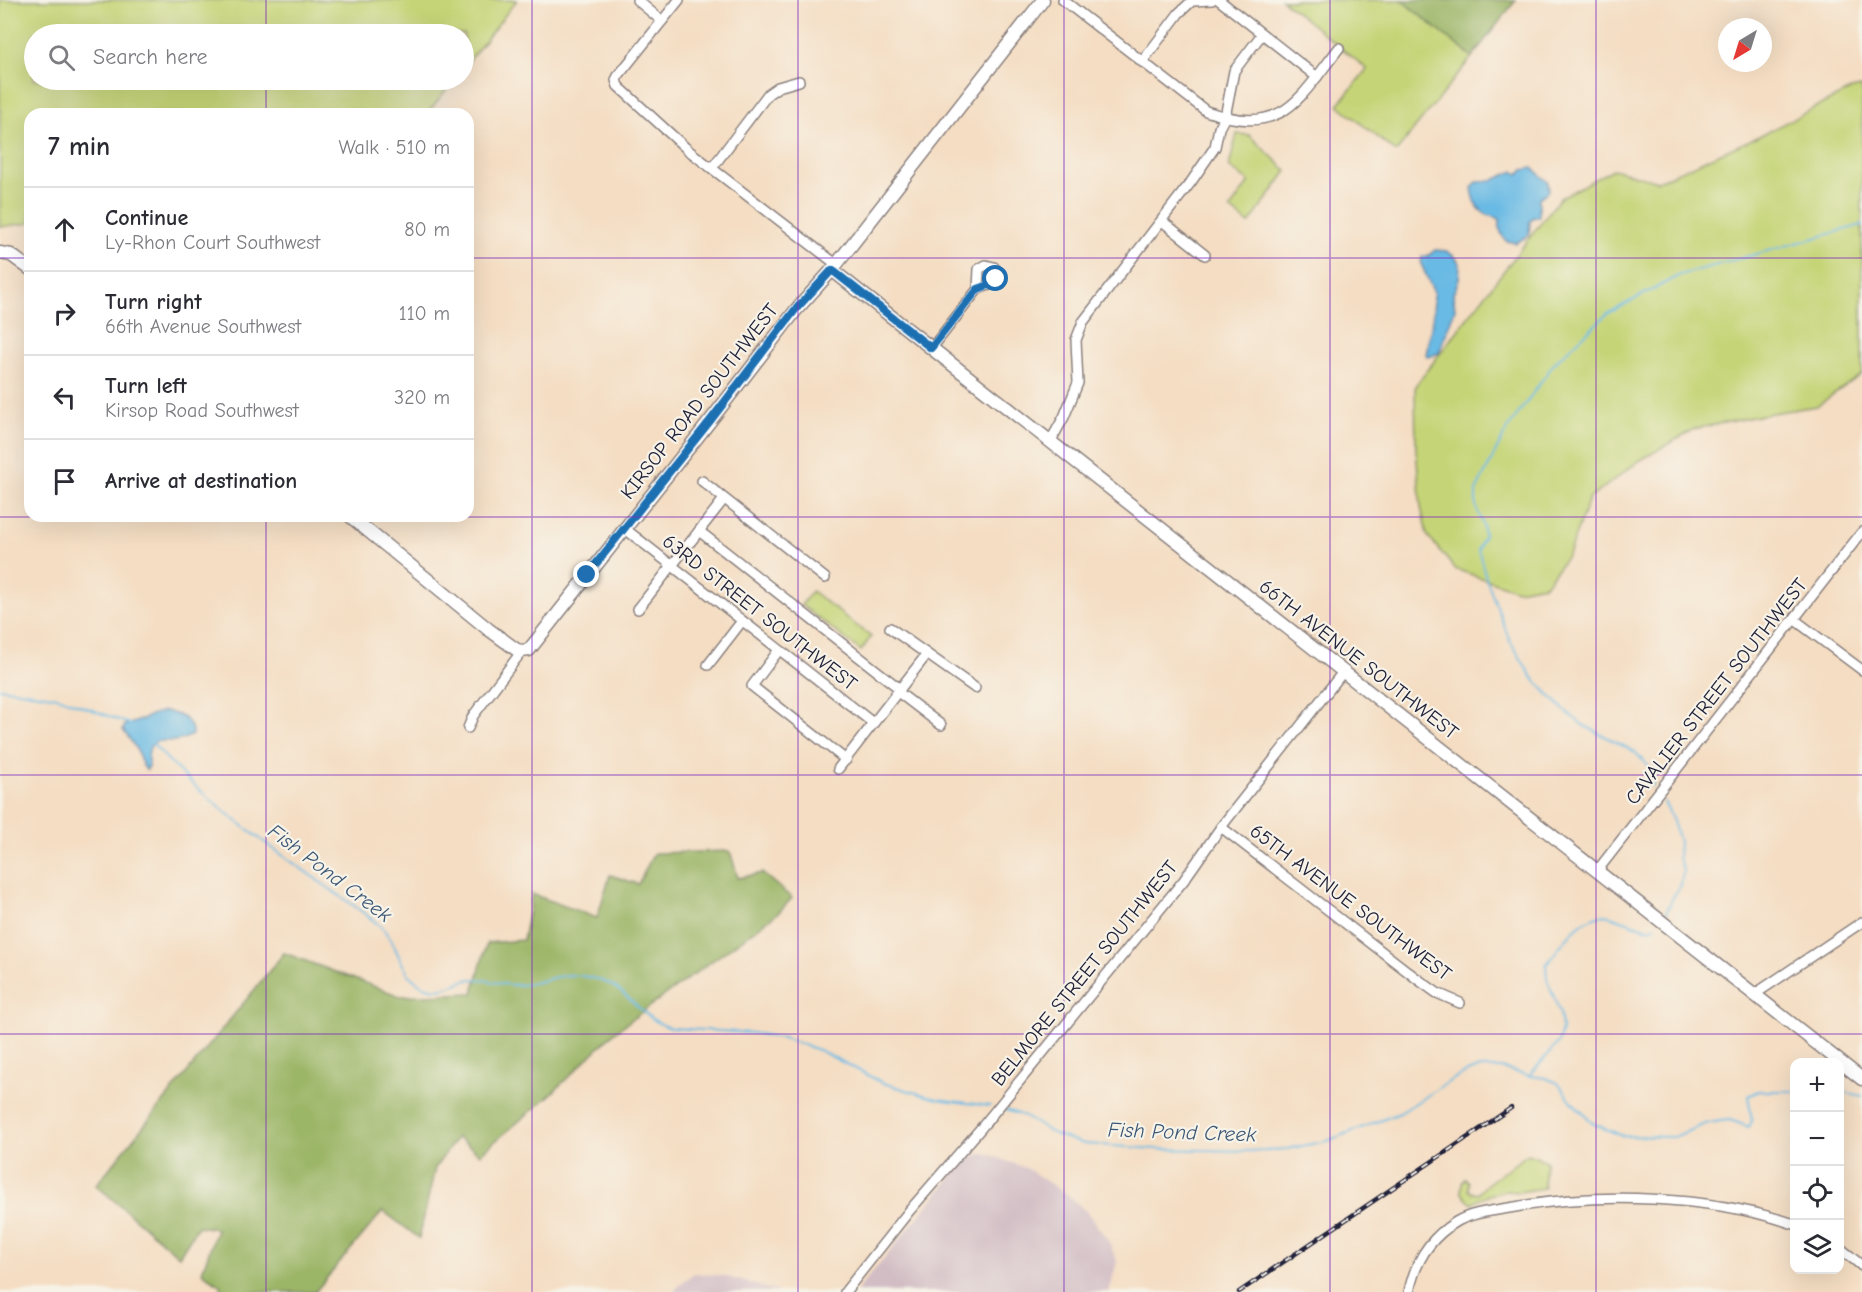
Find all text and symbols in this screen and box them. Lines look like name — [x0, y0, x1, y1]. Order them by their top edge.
north arrow — [1718, 18, 1772, 72]
search box — [24, 24, 474, 90]
icon: search — [45, 41, 78, 74]
text: Search here — [93, 44, 208, 70]
text: 7 min — [48, 132, 110, 162]
text: Walk · 510 m — [339, 136, 450, 159]
text: Continue — [105, 205, 188, 231]
icon: ahead — [48, 213, 81, 246]
text: 80 m — [404, 218, 450, 241]
text: Ly-Rhon Court Southwest — [105, 231, 320, 254]
route start — [982, 265, 1008, 291]
text: Turn right — [105, 289, 202, 315]
icon: right — [48, 297, 81, 330]
street label: KIRSOP ROAD SOUTHWEST — [616, 298, 783, 504]
text: 110 m — [399, 302, 450, 325]
text: 66th Avenue Southwest — [105, 315, 301, 338]
text: Turn left — [105, 373, 187, 399]
icon: left — [48, 381, 81, 414]
text: 320 m — [394, 386, 450, 409]
text: Kirsop Road Southwest — [105, 399, 299, 422]
icon: arrive — [48, 465, 81, 498]
text: Arrive at destination — [105, 468, 297, 494]
street label: 63RD STREET SOUTHWEST — [658, 529, 862, 696]
route end — [573, 561, 599, 587]
street label: CAVALIER STREET SOUTHWEST — [1621, 573, 1812, 809]
street label: 66TH AVENUE SOUTHWEST — [1255, 575, 1463, 745]
water label: Fish Pond Creek — [264, 819, 397, 928]
street label: 65TH AVENUE SOUTHWEST — [1246, 819, 1456, 986]
street label: BELMORE STREET SOUTHWEST — [986, 856, 1183, 1090]
map controls — [1790, 1058, 1844, 1274]
button: + — [1790, 1058, 1844, 1112]
button: − — [1790, 1112, 1844, 1166]
water label: Fish Pond Creek — [1107, 1117, 1257, 1147]
button: locate — [1790, 1166, 1844, 1220]
button: layers — [1790, 1220, 1844, 1274]

